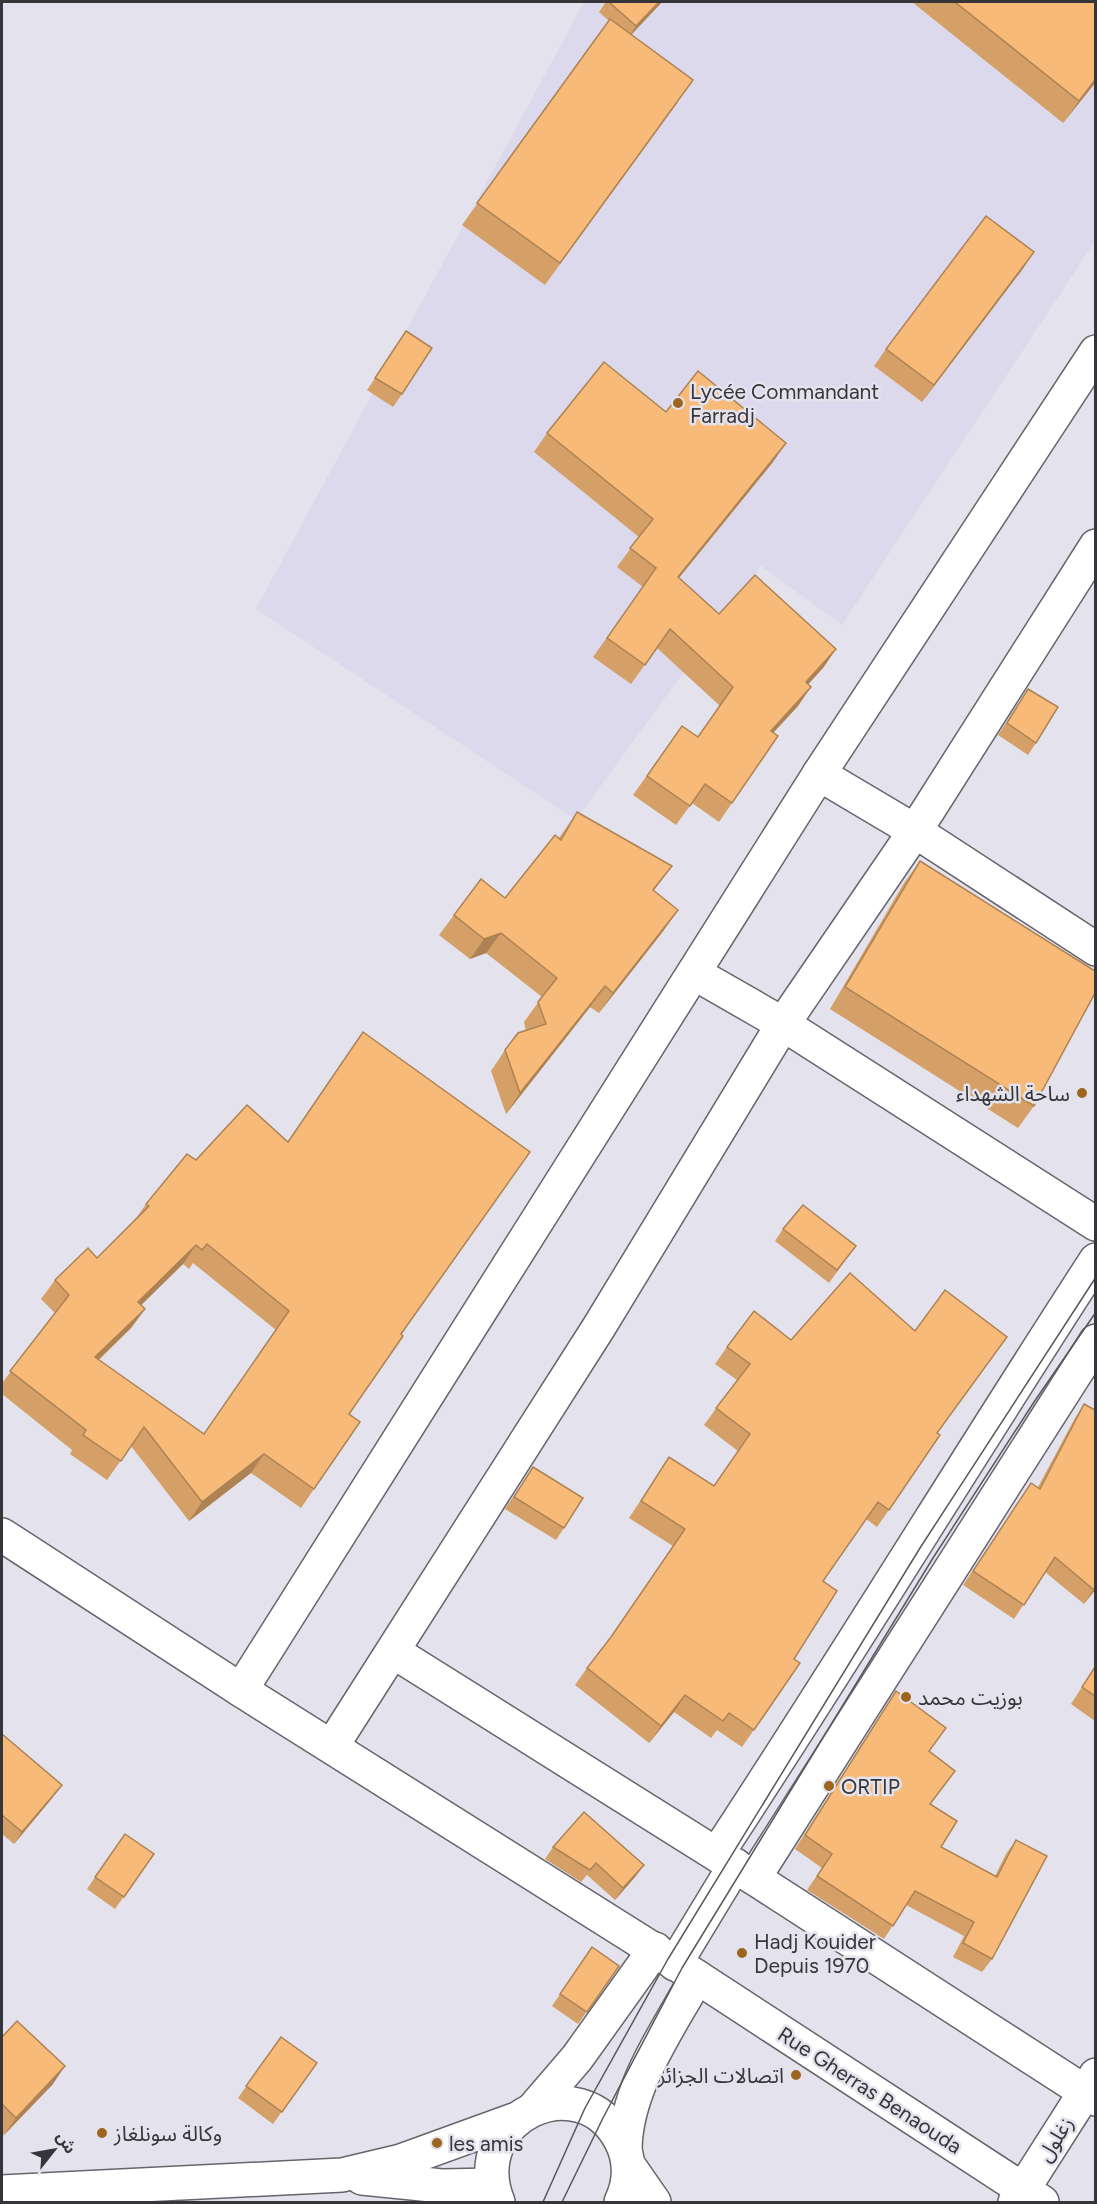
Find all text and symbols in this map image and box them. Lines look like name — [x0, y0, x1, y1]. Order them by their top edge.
place label: Lycée Commandant Farradj — [690, 379, 879, 428]
marker: Lycée Commandant Farradj — [671, 396, 685, 410]
place label: ساحة الشهداء — [956, 1081, 1070, 1106]
marker: ساحة الشهداء — [1075, 1086, 1089, 1100]
place label: بوزيت محمد — [918, 1685, 1023, 1710]
marker: بوزيت محمد — [899, 1690, 913, 1704]
place label: ORTIP — [841, 1774, 900, 1799]
marker: ORTIP — [822, 1779, 836, 1793]
place label: Hadj Kouider Depuis 1970 — [754, 1929, 876, 1978]
marker: Hadj Kouider Depuis 1970 — [735, 1946, 749, 1960]
street label: Rue Gherras Benaouda — [773, 2021, 967, 2159]
place label: اتصالات الجزائر — [657, 2063, 784, 2088]
marker: اتصالات الجزائر — [789, 2068, 803, 2082]
street label: زغلول — [1032, 2112, 1078, 2166]
north arrow — [24, 2120, 84, 2180]
place label: وكالة سونلغاز — [113, 2121, 222, 2146]
marker: وكالة سونلغاز — [95, 2126, 109, 2140]
text: ش — [53, 2128, 80, 2157]
place label: les amis — [449, 2131, 523, 2156]
marker: les amis — [430, 2136, 444, 2150]

